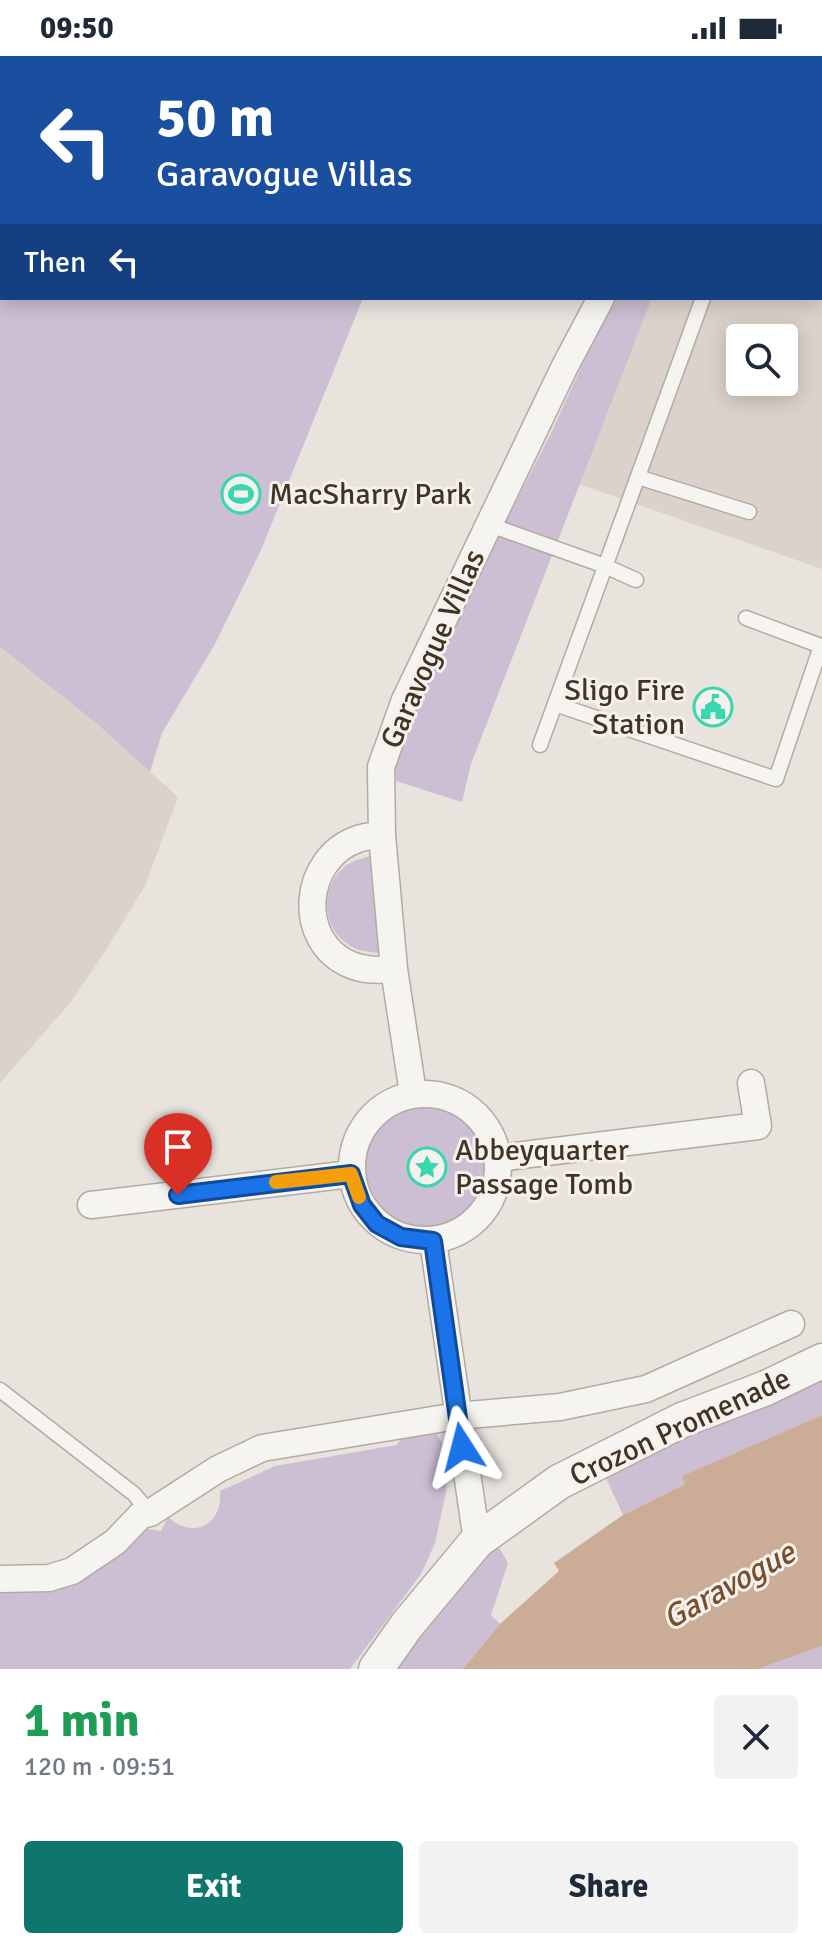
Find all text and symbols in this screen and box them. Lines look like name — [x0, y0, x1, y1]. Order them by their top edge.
text: 09:50 — [40, 10, 114, 47]
text: 50 m — [156, 83, 274, 152]
icon: left — [24, 88, 128, 192]
text: Garavogue Villas — [156, 152, 413, 197]
icon: left — [102, 240, 146, 284]
text: Then — [24, 244, 86, 281]
map controls — [726, 324, 798, 396]
button: search — [726, 324, 798, 396]
sports icon: MacSharry Park — [220, 473, 262, 515]
place label: MacSharry Park — [269, 476, 472, 513]
street label: Garavogue Villas — [373, 544, 493, 754]
place label: Sligo Fire Station — [564, 672, 685, 743]
public building icon: Sligo Fire Station — [692, 686, 734, 728]
pin — [144, 1113, 212, 1195]
icon: arrive — [156, 1125, 200, 1169]
place label: Abbeyquarter Passage Tomb — [455, 1132, 633, 1203]
place icon: Abbeyquarter Passage Tomb — [406, 1146, 448, 1188]
street label: Crozon Promenade — [564, 1360, 796, 1494]
position arrow — [420, 1405, 504, 1489]
water label: Garavogue — [656, 1532, 804, 1637]
text: 1 min — [24, 1691, 140, 1750]
button: close — [714, 1695, 798, 1779]
text: 120 m · 09:51 — [24, 1751, 175, 1783]
button: Exit — [24, 1841, 403, 1933]
button: Share — [419, 1841, 798, 1933]

